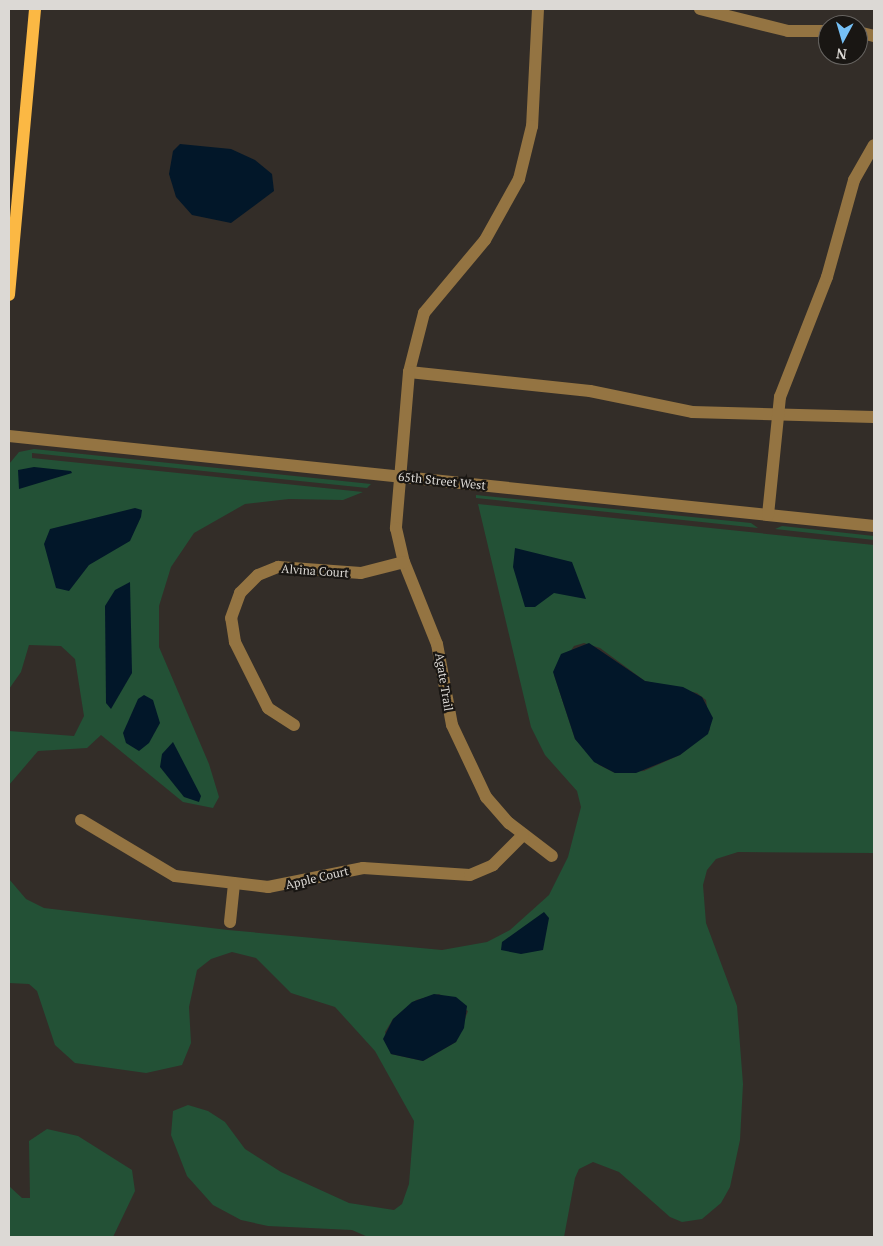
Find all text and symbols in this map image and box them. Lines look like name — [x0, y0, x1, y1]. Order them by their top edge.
north arrow — [818, 15, 868, 65]
text: N — [835, 44, 848, 64]
street label: 65th Street West — [397, 469, 487, 493]
street label: Alvina Court — [281, 561, 349, 581]
street label: Agate Trail — [432, 652, 456, 712]
street label: Apple Court — [284, 864, 350, 892]

